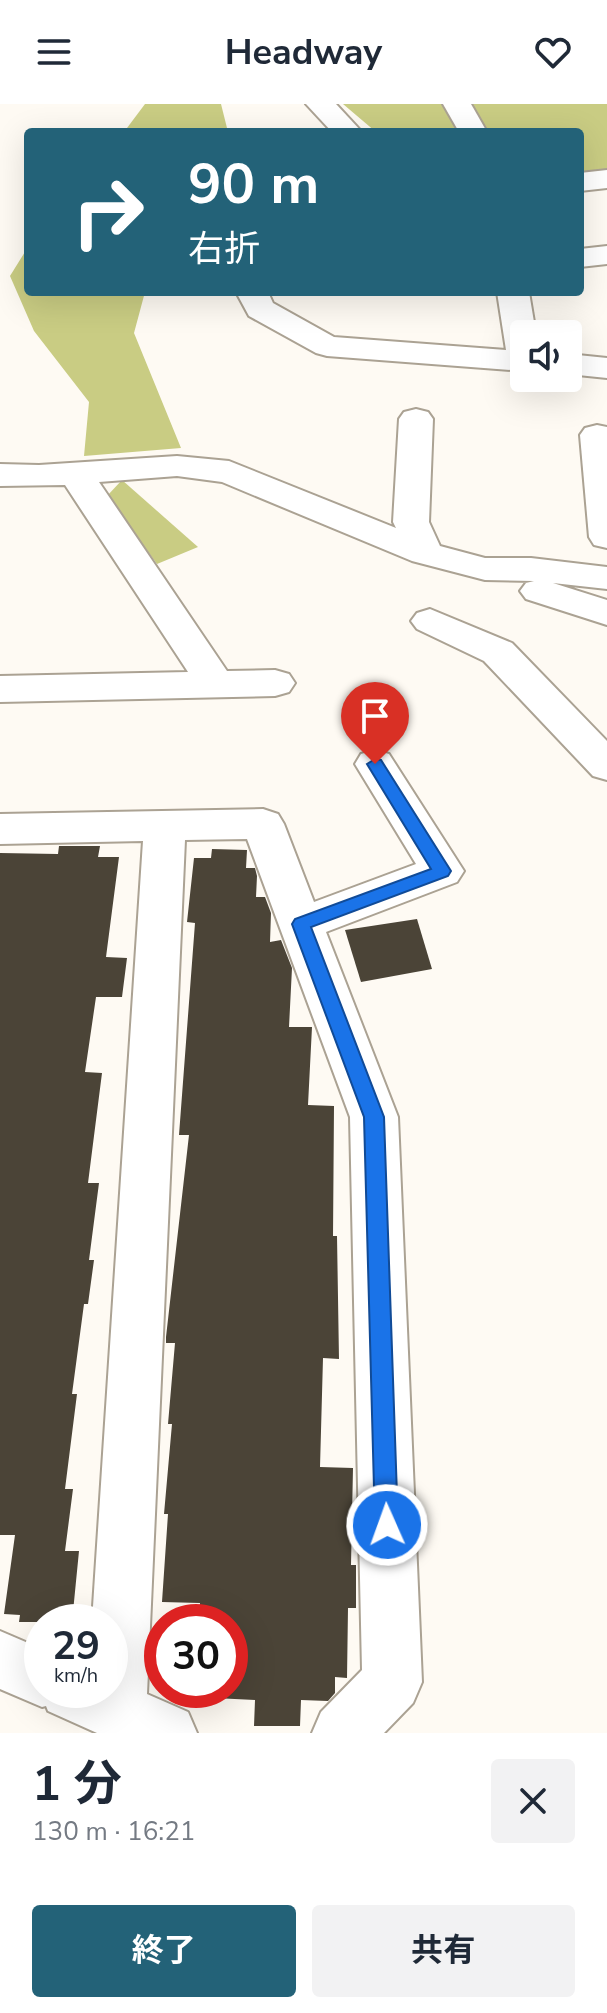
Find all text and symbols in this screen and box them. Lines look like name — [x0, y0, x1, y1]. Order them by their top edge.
text: Headway — [225, 28, 382, 77]
icon: menu — [32, 30, 76, 74]
icon: heart — [531, 30, 575, 74]
text: 90 m — [188, 146, 319, 223]
icon: right — [56, 160, 160, 264]
text: 右折 — [188, 225, 260, 274]
map controls — [510, 320, 582, 392]
button: sound — [510, 320, 582, 392]
pin — [341, 682, 409, 764]
icon: arrive — [353, 694, 397, 738]
position arrow — [345, 1483, 429, 1567]
speed limit sign: 30 — [144, 1604, 248, 1708]
text: 29 — [52, 1619, 100, 1673]
text: km/h — [54, 1662, 98, 1689]
text: 1 分 — [32, 1751, 122, 1817]
button: close — [491, 1759, 575, 1843]
text: 130 m · 16:21 — [32, 1814, 195, 1849]
button: 終了 — [32, 1905, 296, 1997]
button: 共有 — [312, 1905, 575, 1997]

